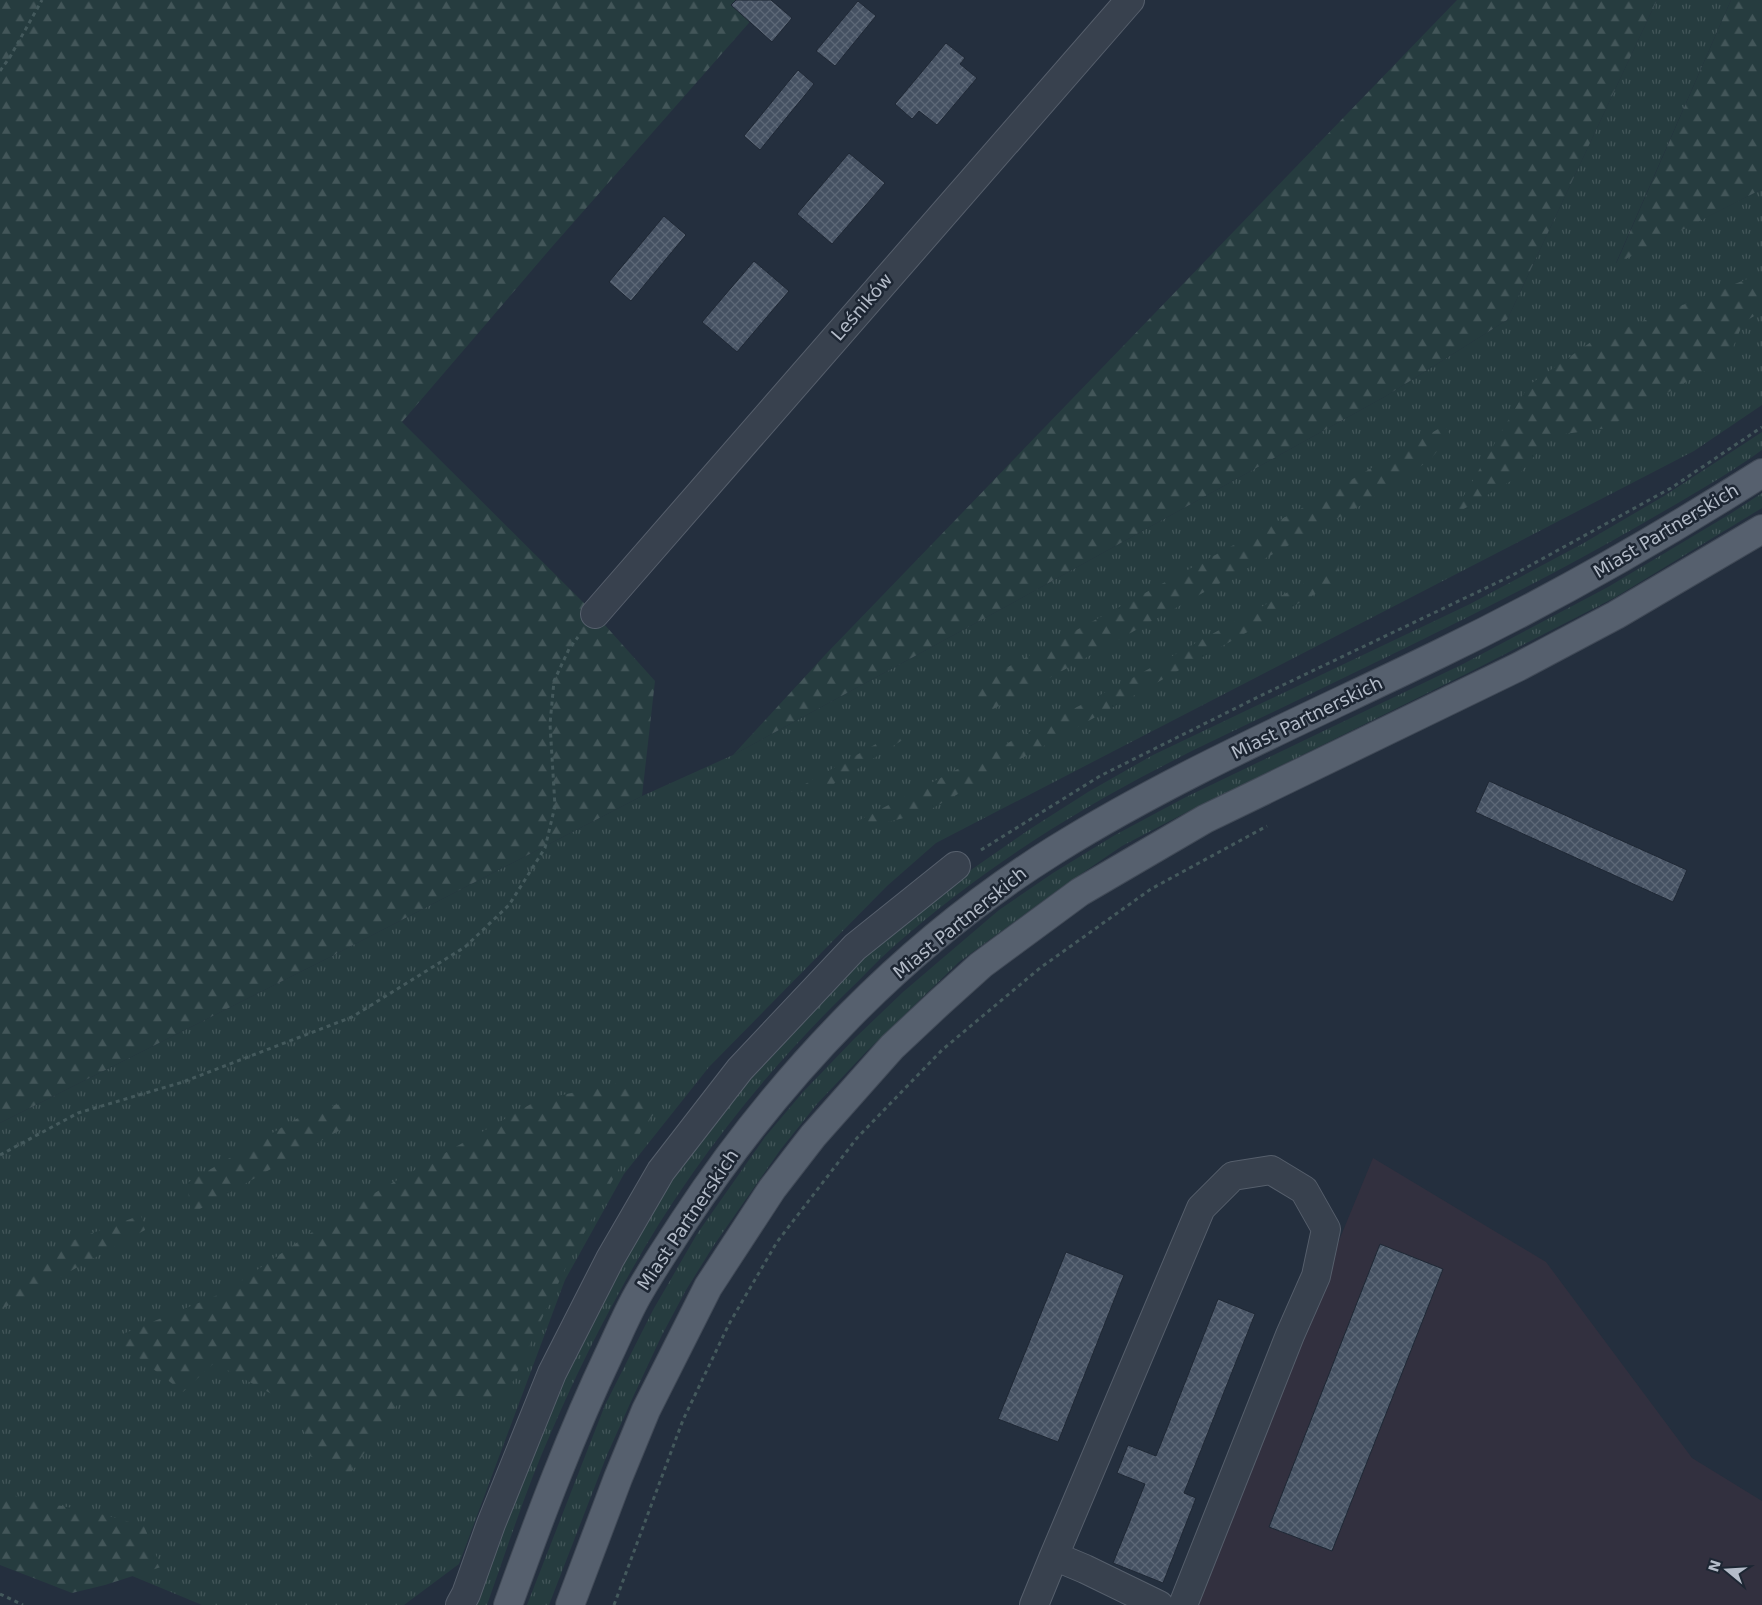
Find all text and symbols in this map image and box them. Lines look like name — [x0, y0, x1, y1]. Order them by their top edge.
street label: Leśników — [827, 269, 896, 345]
street label: Miast Partnerskich — [1590, 479, 1742, 582]
street label: Miast Partnerskich — [1228, 672, 1386, 763]
street label: Miast Partnerskich — [889, 862, 1031, 983]
street label: Miast Partnerskich — [633, 1145, 742, 1294]
north arrow — [1702, 1545, 1752, 1595]
text: N — [1705, 1558, 1724, 1574]

